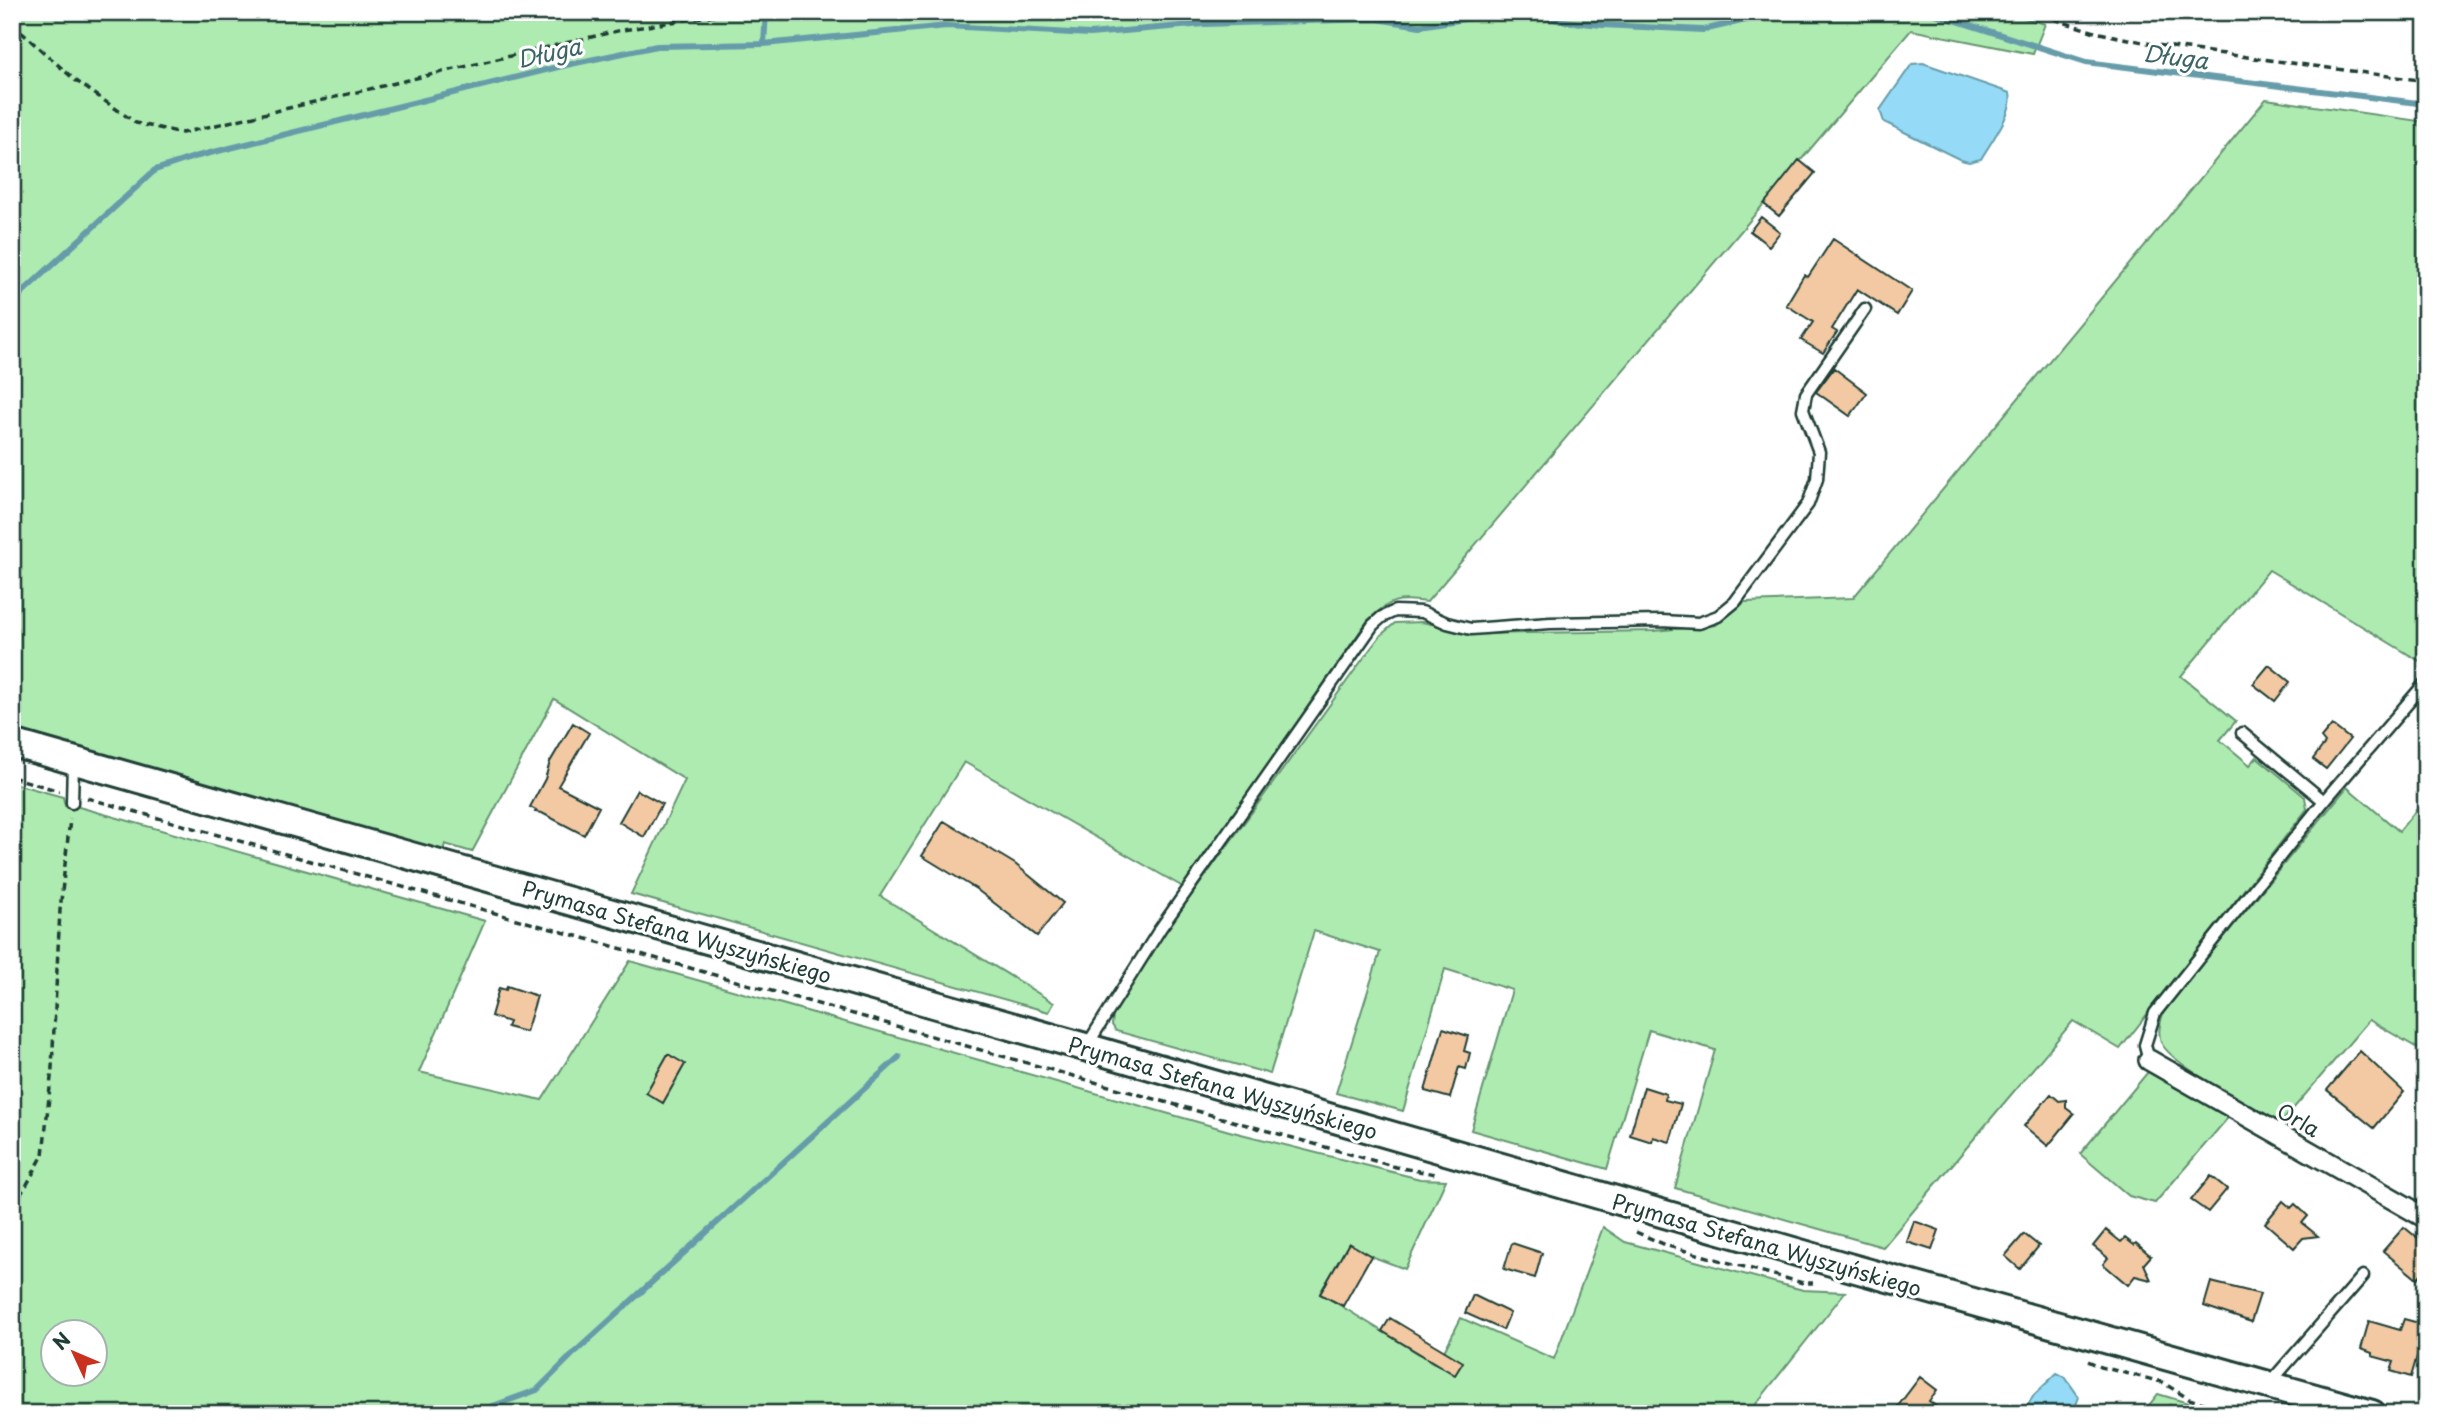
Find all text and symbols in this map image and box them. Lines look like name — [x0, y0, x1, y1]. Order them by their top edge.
water label: Długa — [513, 27, 585, 76]
water label: Długa — [2142, 35, 2211, 77]
street label: Prymasa Stefana Wyszyńskiego — [518, 871, 836, 991]
street label: Prymasa Stefana Wyszyńskiego — [1064, 1027, 1382, 1147]
street label: Orla — [2271, 1094, 2327, 1145]
street label: Prymasa Stefana Wyszyńskiego — [1608, 1184, 1926, 1304]
north arrow — [38, 1318, 108, 1388]
text: N — [46, 1325, 76, 1356]

